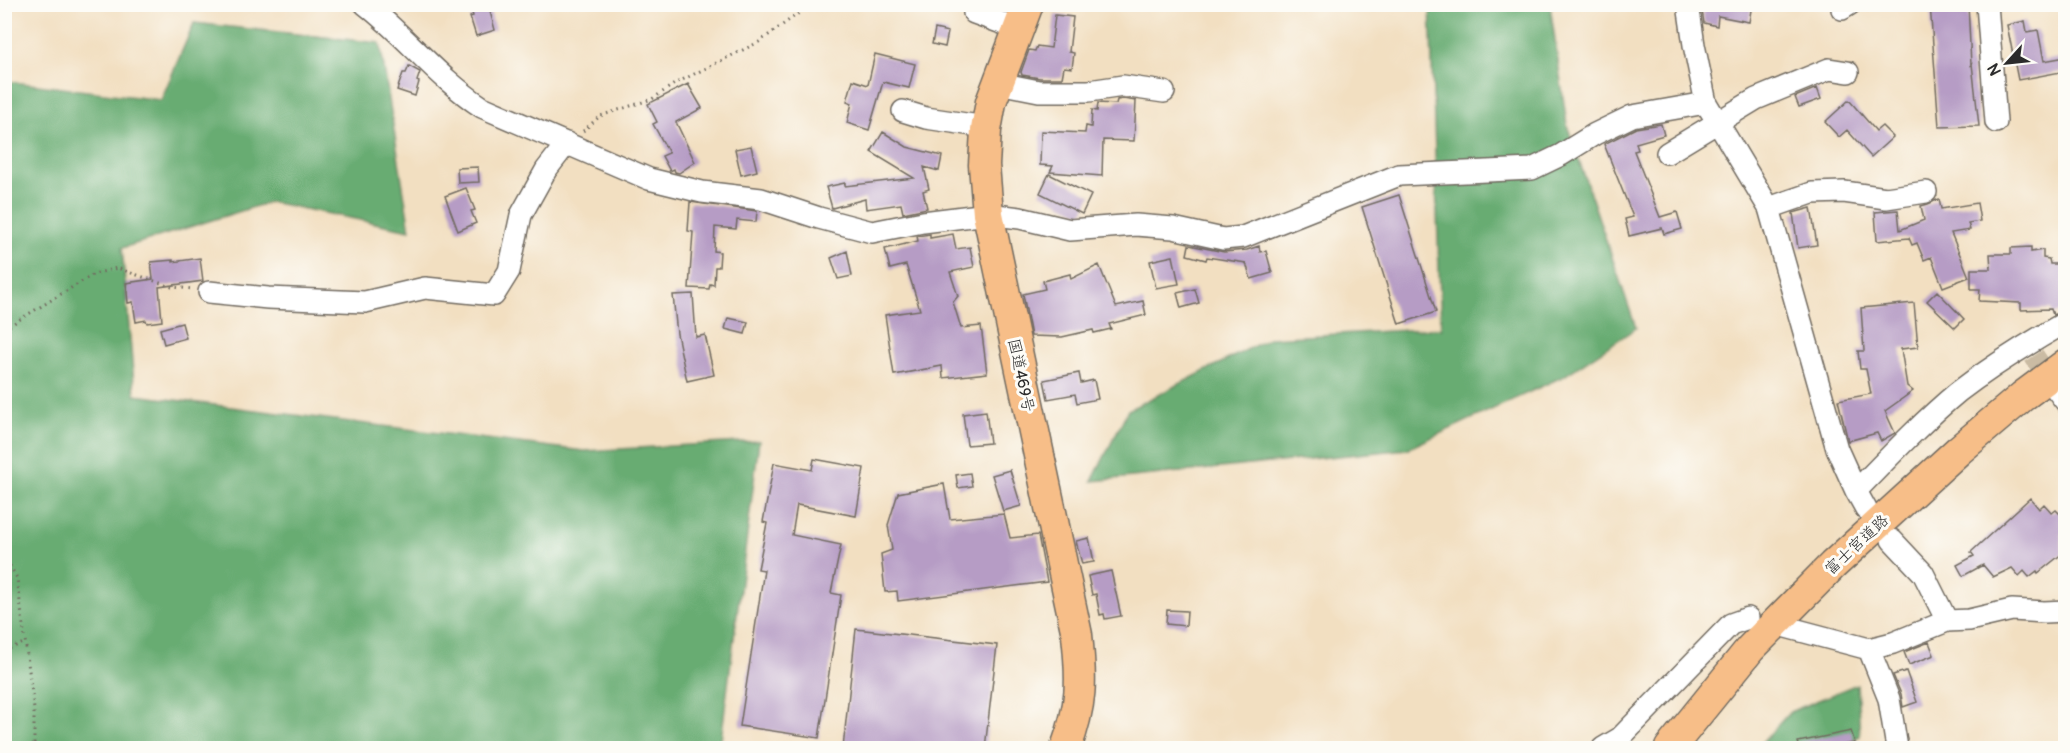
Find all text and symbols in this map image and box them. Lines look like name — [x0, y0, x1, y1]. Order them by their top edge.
north arrow — [1977, 33, 2037, 93]
text: N — [1983, 60, 2006, 79]
street label: 国道469号 — [1003, 337, 1039, 414]
street label: 富士宮道路 — [1821, 510, 1893, 579]

